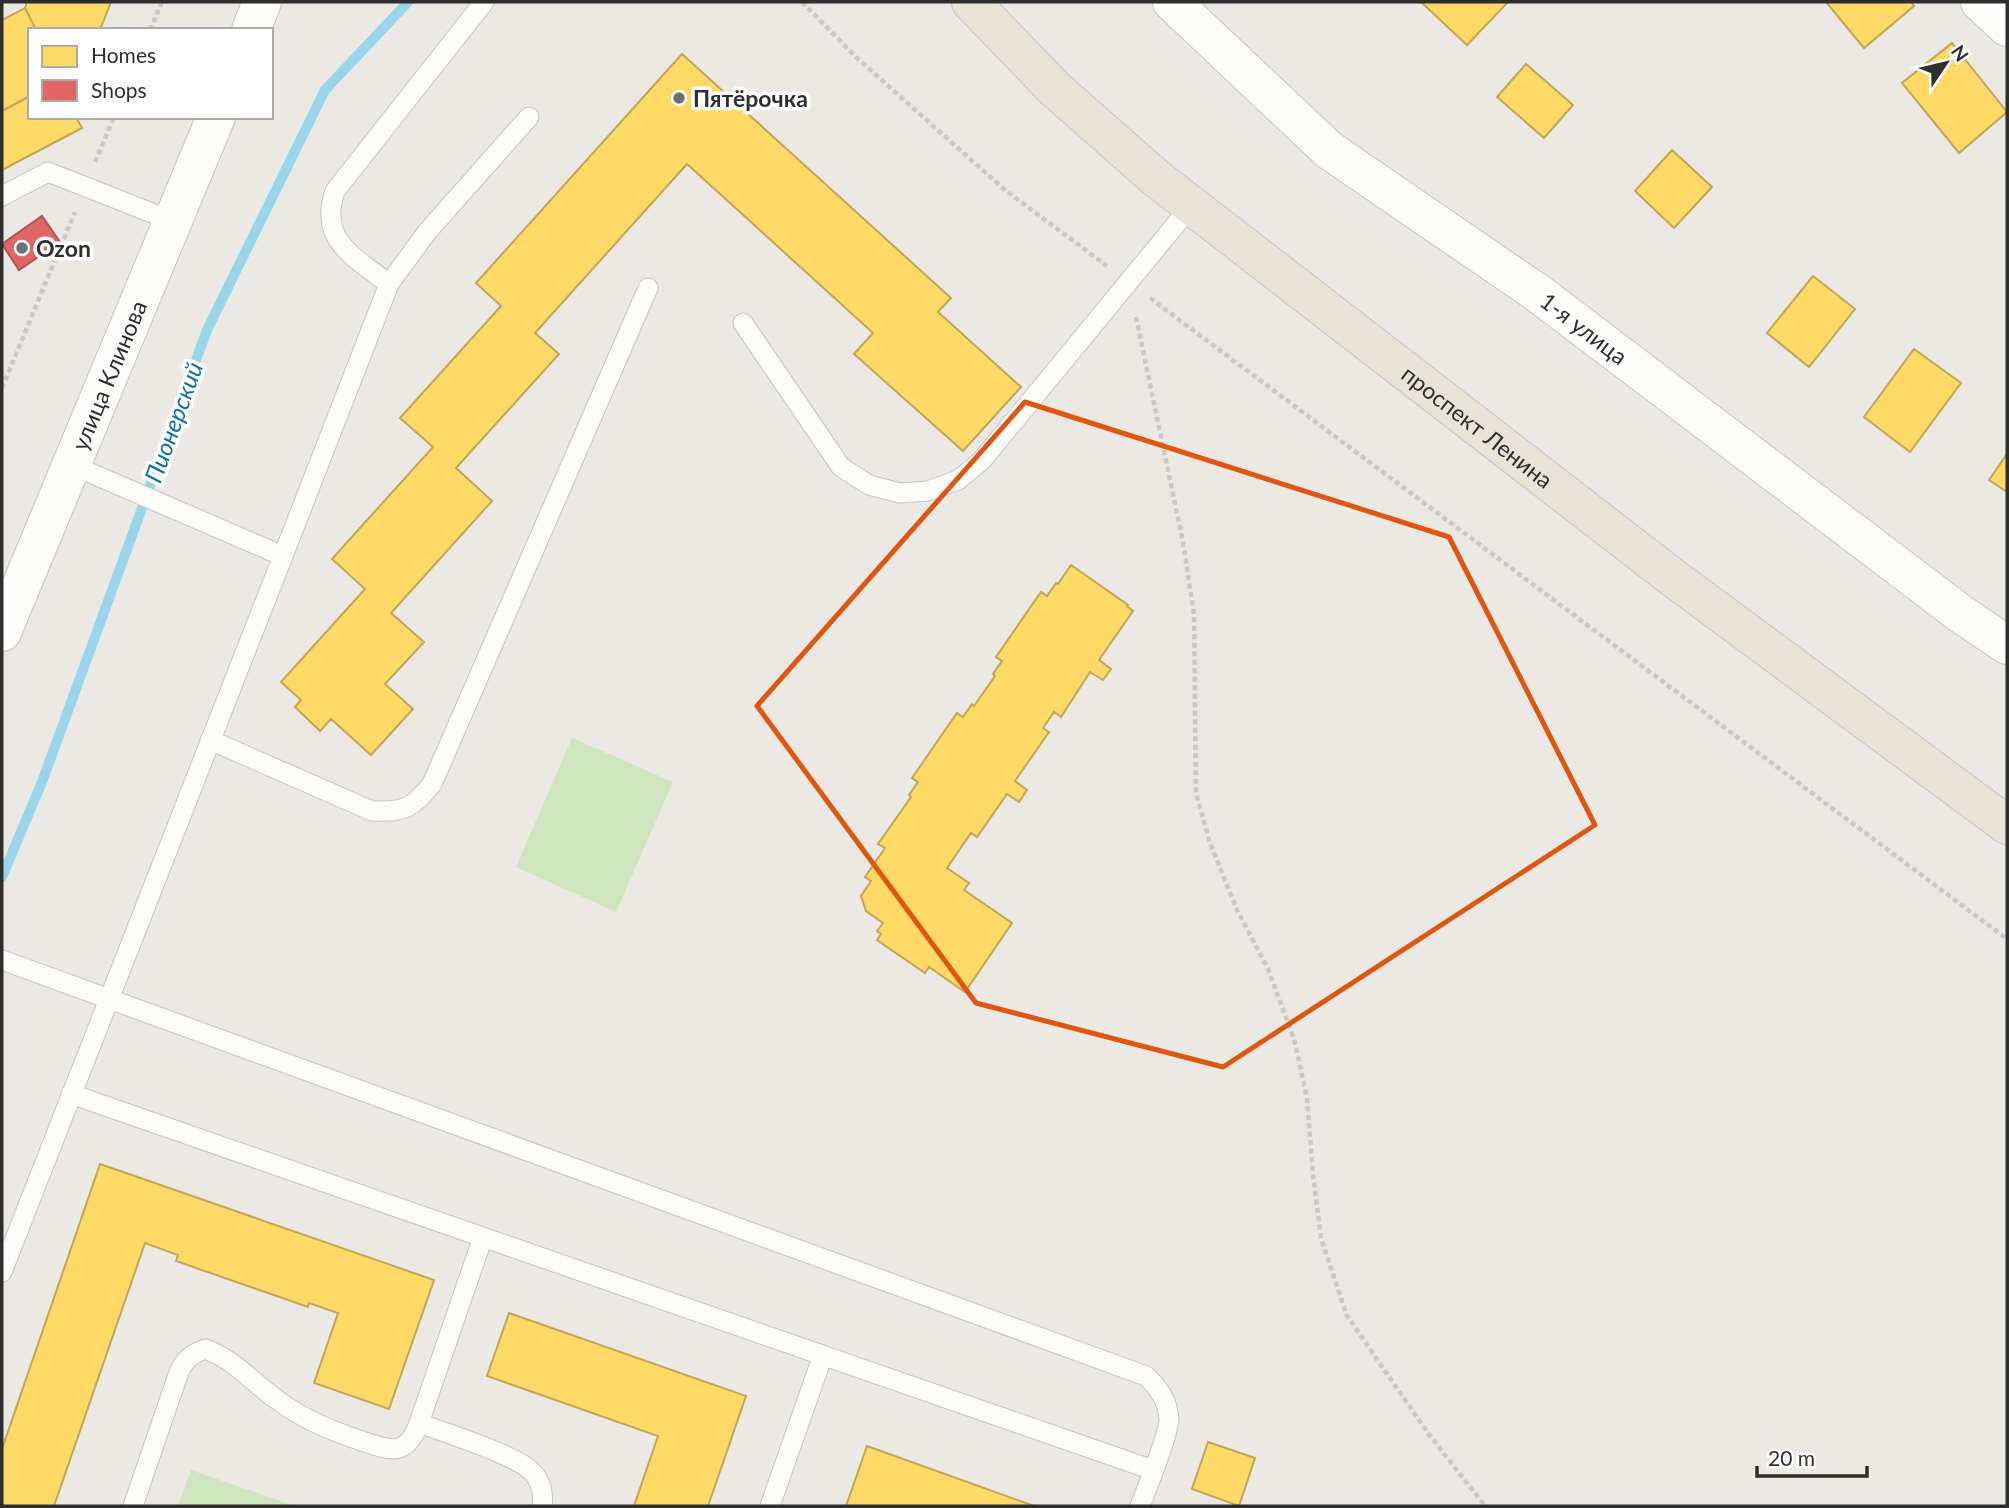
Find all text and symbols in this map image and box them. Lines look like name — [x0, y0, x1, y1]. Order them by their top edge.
legend — [28, 28, 273, 119]
north arrow — [1911, 28, 1981, 98]
text: N — [1947, 40, 1974, 66]
text: Homes — [91, 42, 156, 67]
text: Shops — [91, 77, 147, 102]
place label: Пятёрочка — [693, 84, 808, 112]
marker: Пятёрочка — [671, 90, 687, 106]
place label: Ozon — [36, 234, 91, 262]
marker: Ozon — [14, 240, 30, 256]
street label: 1-я улица — [1535, 286, 1633, 370]
street label: улица Клинова — [65, 296, 152, 454]
water label: Пионерский — [138, 358, 208, 486]
street label: проспект Ленина — [1396, 359, 1559, 494]
scale bar — [1757, 1434, 1867, 1478]
text: 20 m — [1768, 1445, 1815, 1470]

